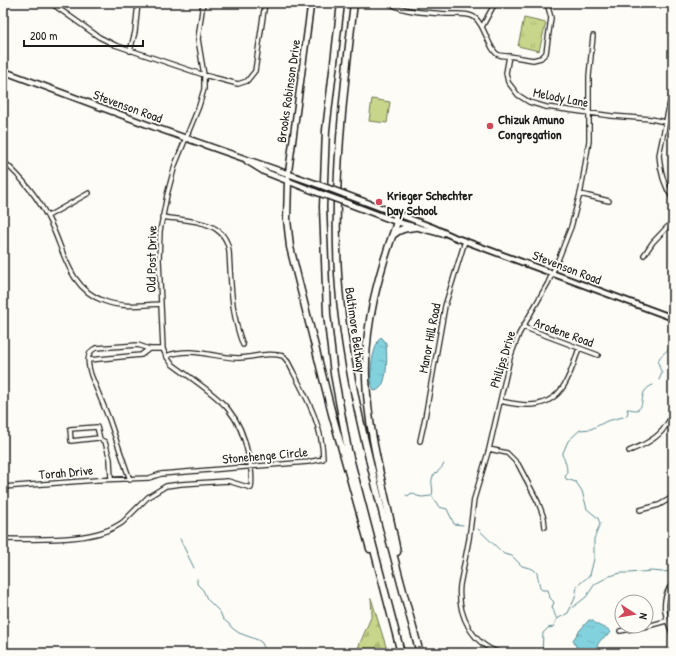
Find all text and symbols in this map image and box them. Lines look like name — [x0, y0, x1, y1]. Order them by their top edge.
scale bar — [24, 22, 143, 48]
text: 200 m — [30, 27, 57, 44]
street label: Brooks Robinson Drive — [272, 38, 304, 144]
street label: Melody Lane — [532, 83, 590, 111]
street label: Stevenson Road — [91, 85, 165, 127]
place label: Chizuk Amuno Congregation — [498, 110, 565, 144]
marker: Chizuk Amuno Congregation — [485, 121, 495, 131]
place label: Krieger Schechter Day School — [387, 186, 474, 220]
marker: Krieger Schechter Day School — [374, 197, 384, 207]
street label: Old Post Drive — [141, 225, 161, 293]
street label: Stevenson Road — [530, 246, 604, 288]
street label: Baltimore Beltway — [341, 286, 371, 374]
street label: Manor Hill Road — [413, 302, 445, 374]
street label: Arodene Road — [532, 313, 596, 351]
street label: Philips Drive — [485, 328, 519, 390]
street label: Stonehenge Circle — [221, 442, 309, 468]
street label: Torah Drive — [38, 461, 94, 483]
north arrow — [614, 594, 654, 634]
text: N — [636, 612, 651, 621]

